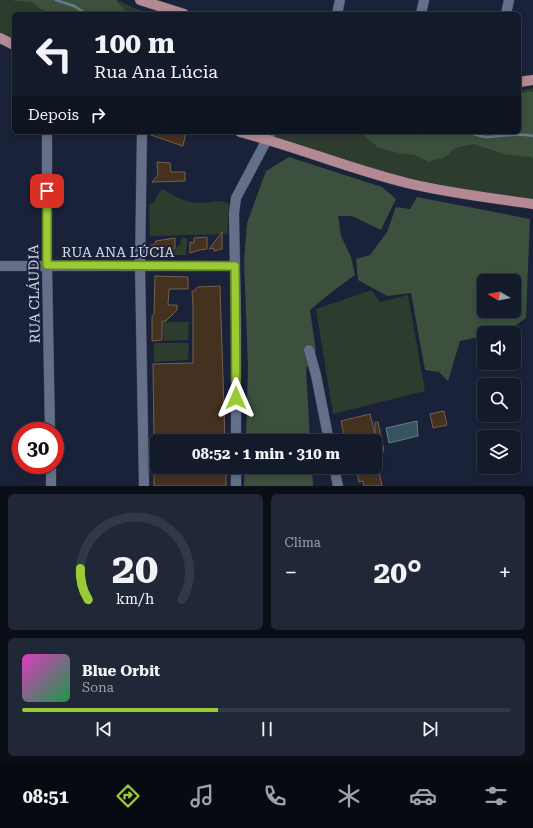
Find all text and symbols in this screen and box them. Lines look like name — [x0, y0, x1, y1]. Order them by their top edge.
text: 100 m — [94, 27, 175, 60]
icon: left — [28, 28, 80, 80]
text: Rua Ana Lúcia — [94, 61, 218, 82]
icon: right — [87, 104, 109, 126]
text: Depois — [28, 106, 79, 124]
pin — [30, 174, 64, 208]
icon: arrive — [36, 180, 58, 202]
street label: RUA CLÁUDIA — [25, 244, 43, 343]
street label: RUA ANA LÚCIA — [62, 244, 174, 260]
north arrow — [477, 274, 521, 318]
map controls — [477, 274, 521, 474]
button: sound — [477, 326, 521, 370]
position arrow — [215, 377, 257, 419]
button: search — [477, 378, 521, 422]
speed limit sign: 30 — [12, 422, 64, 474]
button: layers — [477, 430, 521, 474]
text: 08:52 · 1 min · 310 m — [192, 445, 340, 463]
text: Clima — [285, 535, 321, 550]
text: 20 — [112, 544, 159, 593]
text: 20° — [373, 555, 422, 590]
text: − — [285, 560, 297, 585]
text: + — [499, 560, 511, 585]
text: km/h — [116, 591, 154, 607]
text: Blue Orbit — [82, 662, 160, 680]
text: Sona — [82, 680, 114, 695]
icon: previous — [93, 718, 115, 740]
icon: pause — [256, 718, 278, 740]
icon: next — [419, 718, 441, 740]
icon: directions — [114, 782, 142, 810]
icon: music — [188, 782, 216, 810]
icon: phone — [261, 782, 289, 810]
icon: climate — [335, 782, 363, 810]
icon: car — [409, 782, 437, 810]
icon: filters — [482, 782, 510, 810]
text: 08:51 — [23, 786, 69, 807]

